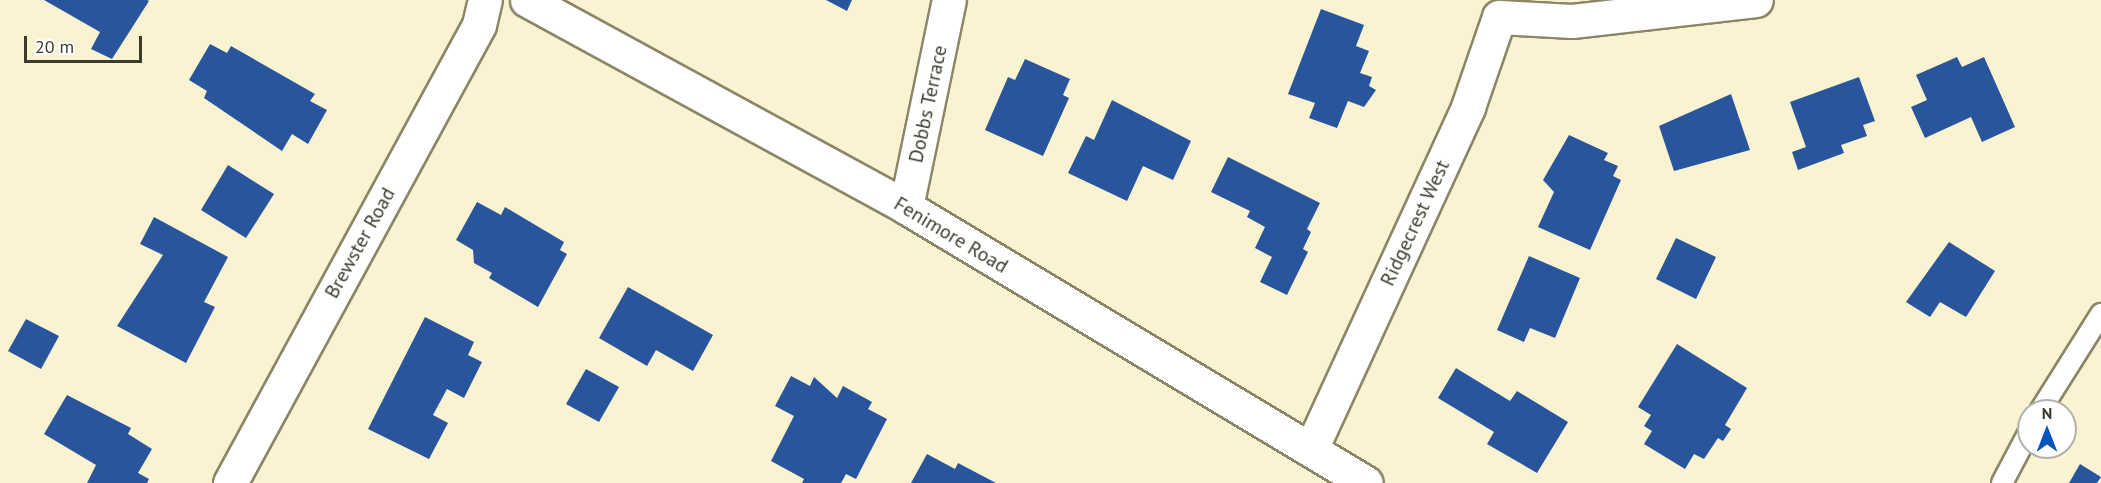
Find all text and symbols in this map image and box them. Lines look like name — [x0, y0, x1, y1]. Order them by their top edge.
scale bar — [27, 24, 146, 62]
text: 20 m — [35, 35, 74, 58]
street label: Dobbs Terrace — [904, 43, 952, 165]
street label: Ridgecrest West — [1375, 156, 1455, 290]
street label: Brewster Road — [320, 184, 400, 302]
street label: Fenimore Road — [890, 192, 1012, 278]
north arrow — [2017, 399, 2077, 459]
text: N — [2042, 403, 2052, 423]

